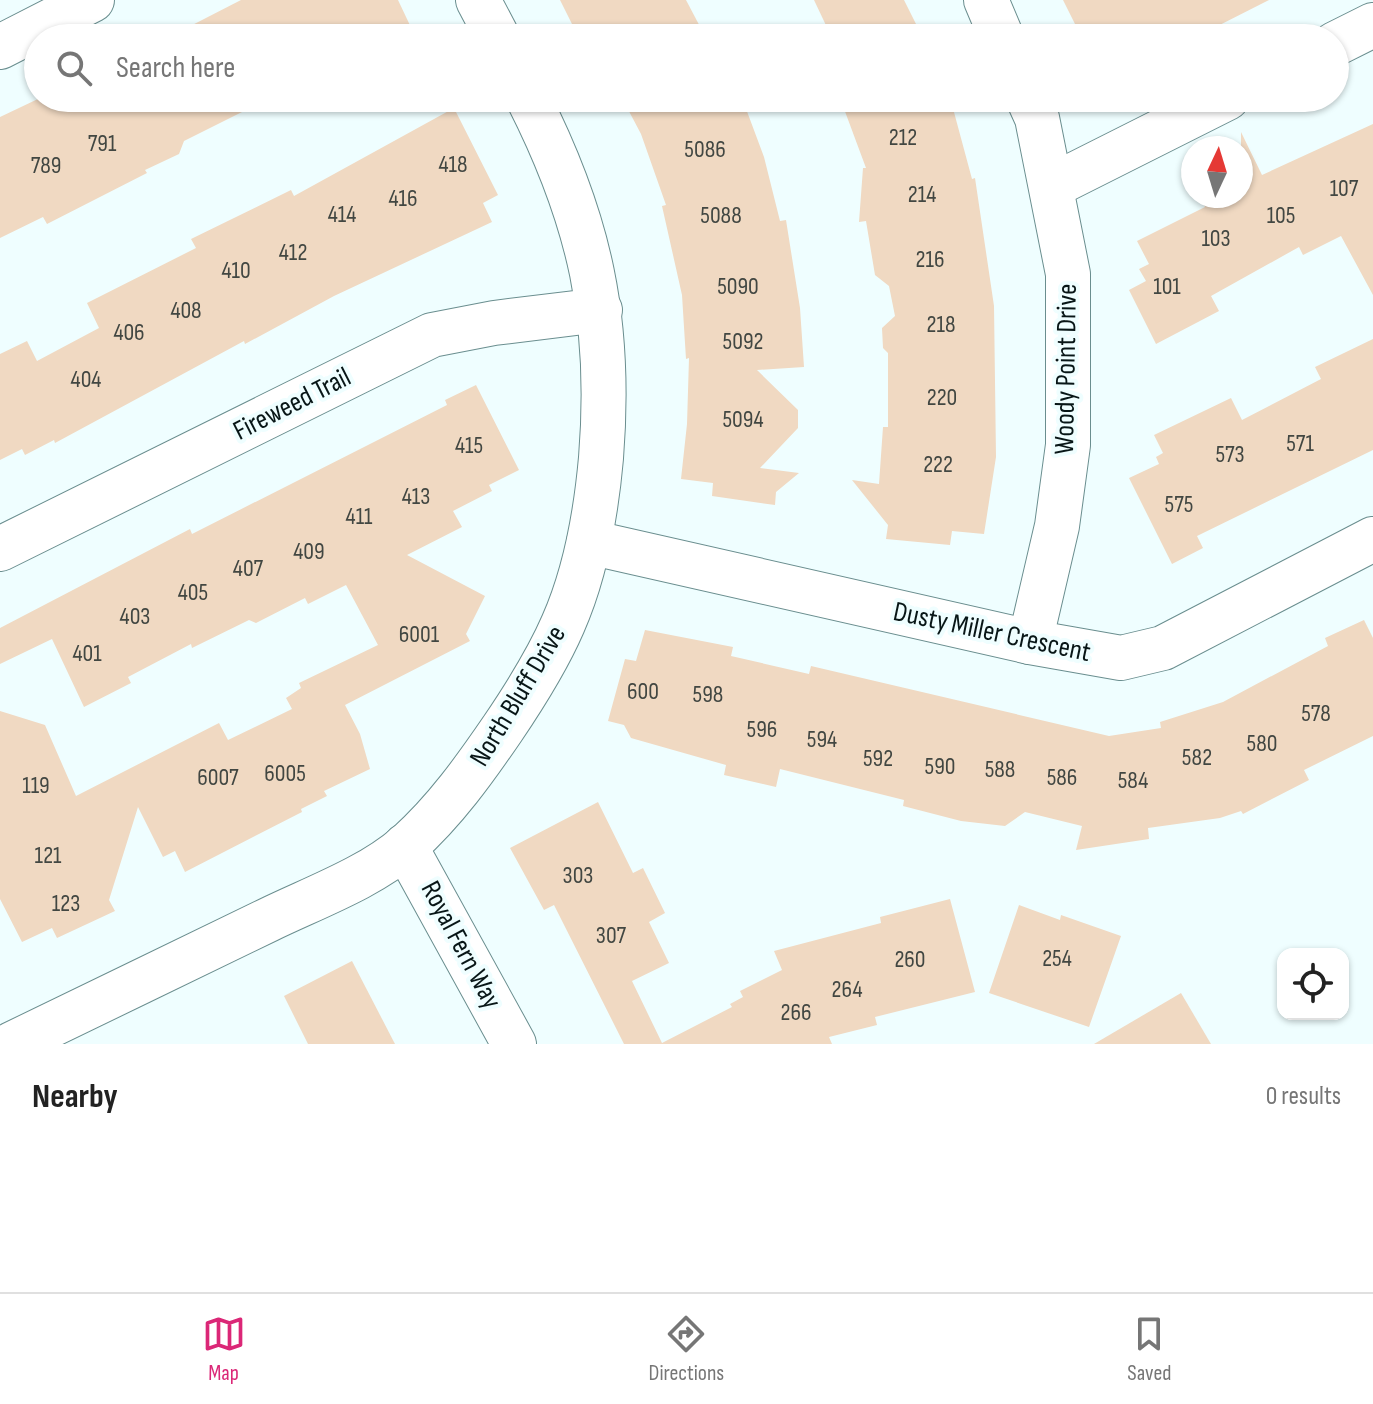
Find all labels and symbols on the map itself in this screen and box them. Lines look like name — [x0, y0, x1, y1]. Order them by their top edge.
house number: 212 — [889, 123, 917, 152]
house number: 791 — [88, 129, 117, 158]
house number: 5086 — [684, 135, 726, 164]
north arrow — [1181, 136, 1253, 208]
house number: 418 — [438, 150, 468, 179]
house number: 789 — [31, 151, 61, 180]
house number: 107 — [1330, 174, 1359, 203]
house number: 214 — [908, 180, 936, 209]
house number: 416 — [388, 184, 418, 213]
house number: 414 — [328, 200, 356, 229]
house number: 5088 — [700, 201, 742, 230]
house number: 105 — [1267, 201, 1295, 230]
house number: 103 — [1201, 224, 1231, 253]
house number: 412 — [279, 238, 307, 267]
house number: 216 — [916, 245, 944, 274]
house number: 410 — [221, 256, 251, 285]
house number: 5090 — [717, 272, 759, 301]
house number: 101 — [1153, 272, 1181, 301]
street label: Woody Point Drive — [1048, 283, 1084, 455]
house number: 408 — [170, 296, 202, 325]
house number: 218 — [927, 310, 955, 339]
house number: 406 — [113, 318, 145, 347]
house number: 5092 — [723, 327, 763, 356]
street label: Fireweed Trail — [228, 360, 356, 448]
house number: 404 — [71, 365, 101, 394]
house number: 220 — [927, 383, 957, 412]
house number: 5094 — [723, 405, 764, 434]
house number: 571 — [1286, 429, 1314, 458]
house number: 415 — [455, 431, 483, 460]
house number: 573 — [1215, 440, 1245, 469]
house number: 222 — [923, 450, 953, 479]
house number: 413 — [402, 482, 430, 511]
house number: 575 — [1165, 490, 1193, 519]
house number: 411 — [346, 502, 373, 531]
house number: 409 — [293, 537, 325, 566]
house number: 407 — [233, 554, 264, 583]
house number: 405 — [178, 578, 208, 607]
street label: Dusty Miller Crescent — [890, 595, 1094, 669]
house number: 403 — [120, 602, 150, 631]
house number: 6001 — [399, 620, 440, 649]
street label: North Bluff Drive — [463, 620, 573, 772]
house number: 401 — [72, 639, 102, 668]
house number: 600 — [627, 677, 659, 706]
house number: 598 — [693, 680, 723, 709]
house number: 578 — [1301, 699, 1331, 728]
house number: 596 — [747, 715, 777, 744]
house number: 594 — [807, 725, 837, 754]
house number: 580 — [1247, 729, 1277, 758]
house number: 582 — [1182, 743, 1212, 772]
house number: 592 — [863, 744, 893, 773]
house number: 590 — [925, 752, 955, 781]
house number: 588 — [985, 755, 1015, 784]
house number: 6005 — [264, 759, 306, 788]
house number: 6007 — [197, 763, 239, 792]
house number: 586 — [1047, 763, 1077, 792]
house number: 584 — [1118, 766, 1148, 795]
house number: 119 — [22, 771, 50, 800]
house number: 121 — [34, 841, 62, 870]
house number: 303 — [563, 861, 593, 890]
street label: Royal Fern Way — [414, 876, 508, 1015]
house number: 123 — [52, 889, 80, 918]
house number: 307 — [596, 921, 627, 950]
house number: 254 — [1042, 944, 1072, 973]
house number: 260 — [894, 945, 926, 974]
house number: 264 — [832, 975, 862, 1004]
house number: 266 — [781, 998, 811, 1027]

